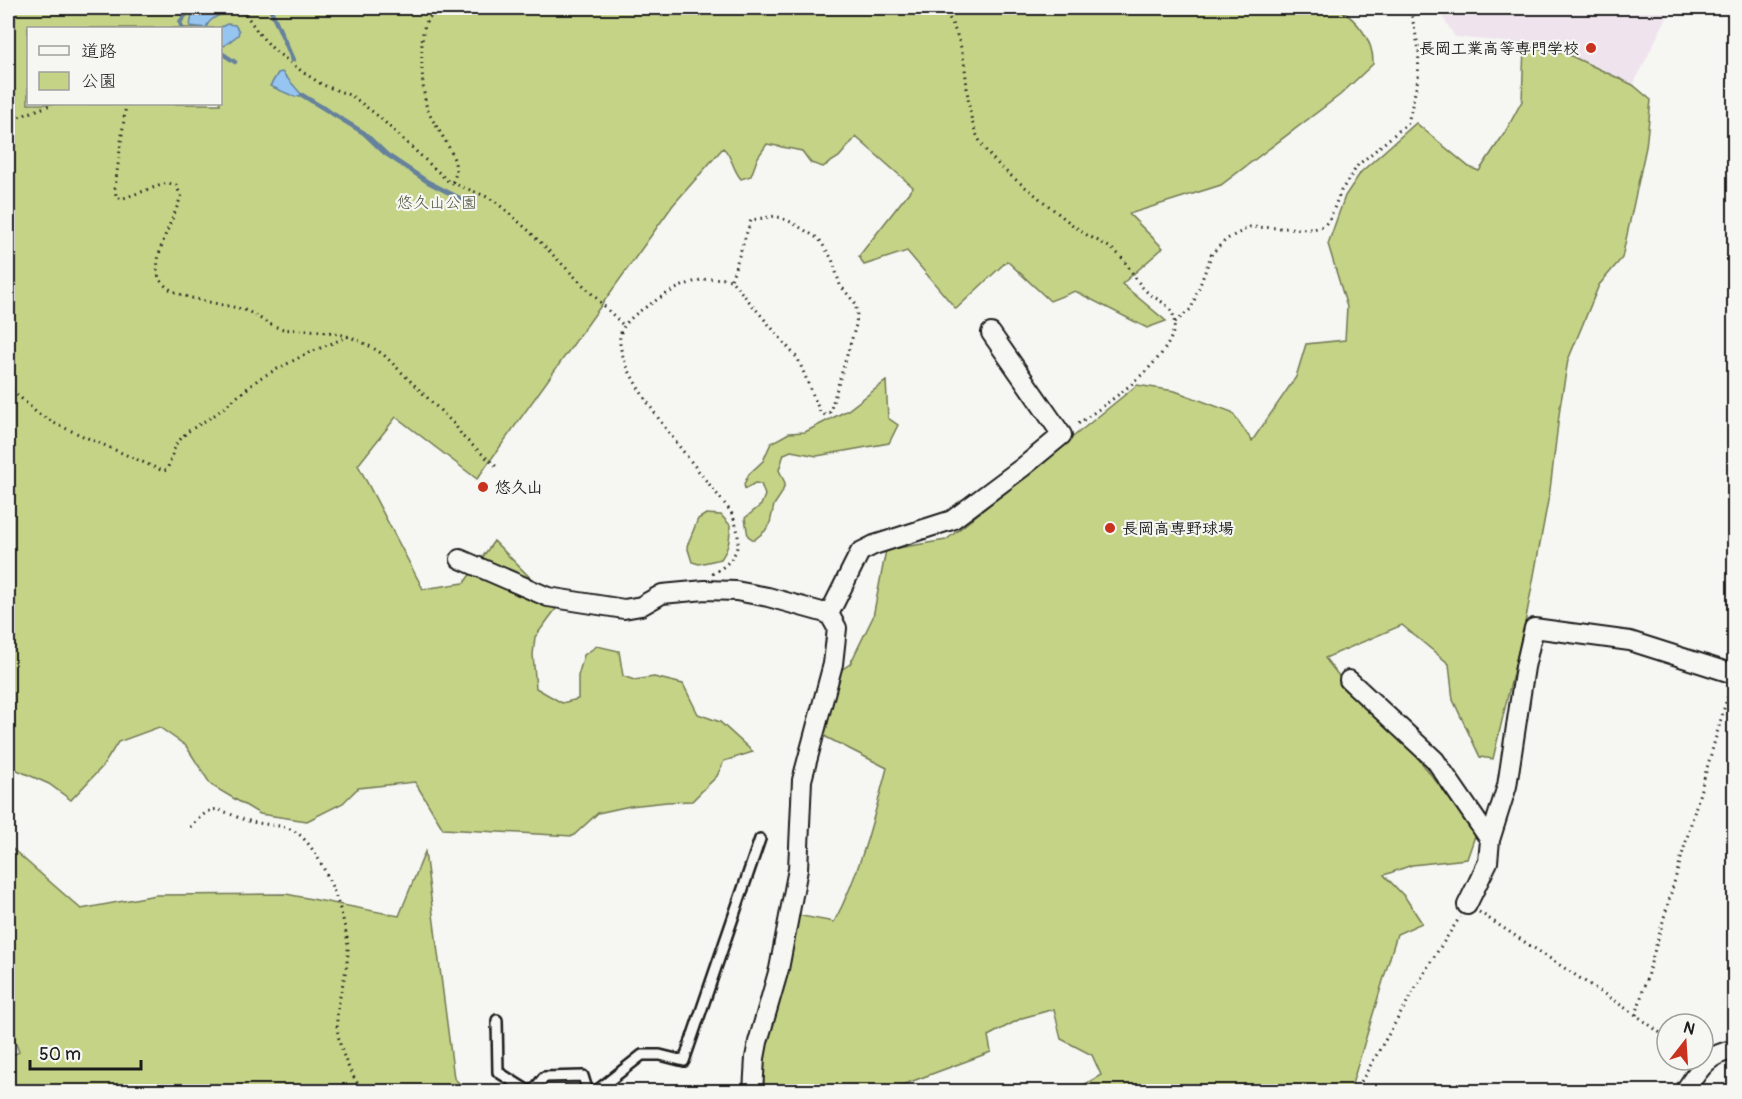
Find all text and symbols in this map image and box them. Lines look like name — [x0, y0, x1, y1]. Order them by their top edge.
legend — [27, 27, 222, 105]
place label: 長岡工業高等専門学校 — [1419, 39, 1579, 59]
text: 道路 — [81, 40, 117, 63]
marker: 長岡工業高等専門学校 — [1584, 41, 1598, 55]
text: 公園 — [81, 70, 117, 93]
park label: 悠久山公園 — [397, 193, 477, 213]
place label: 悠久山 — [495, 478, 543, 498]
marker: 悠久山 — [476, 480, 490, 494]
place label: 長岡高専野球場 — [1122, 519, 1234, 539]
marker: 長岡高専野球場 — [1103, 521, 1117, 535]
north arrow — [1655, 1012, 1715, 1072]
text: N — [1681, 1017, 1697, 1040]
scale bar — [30, 1033, 141, 1071]
text: 50 m — [39, 1043, 81, 1066]

